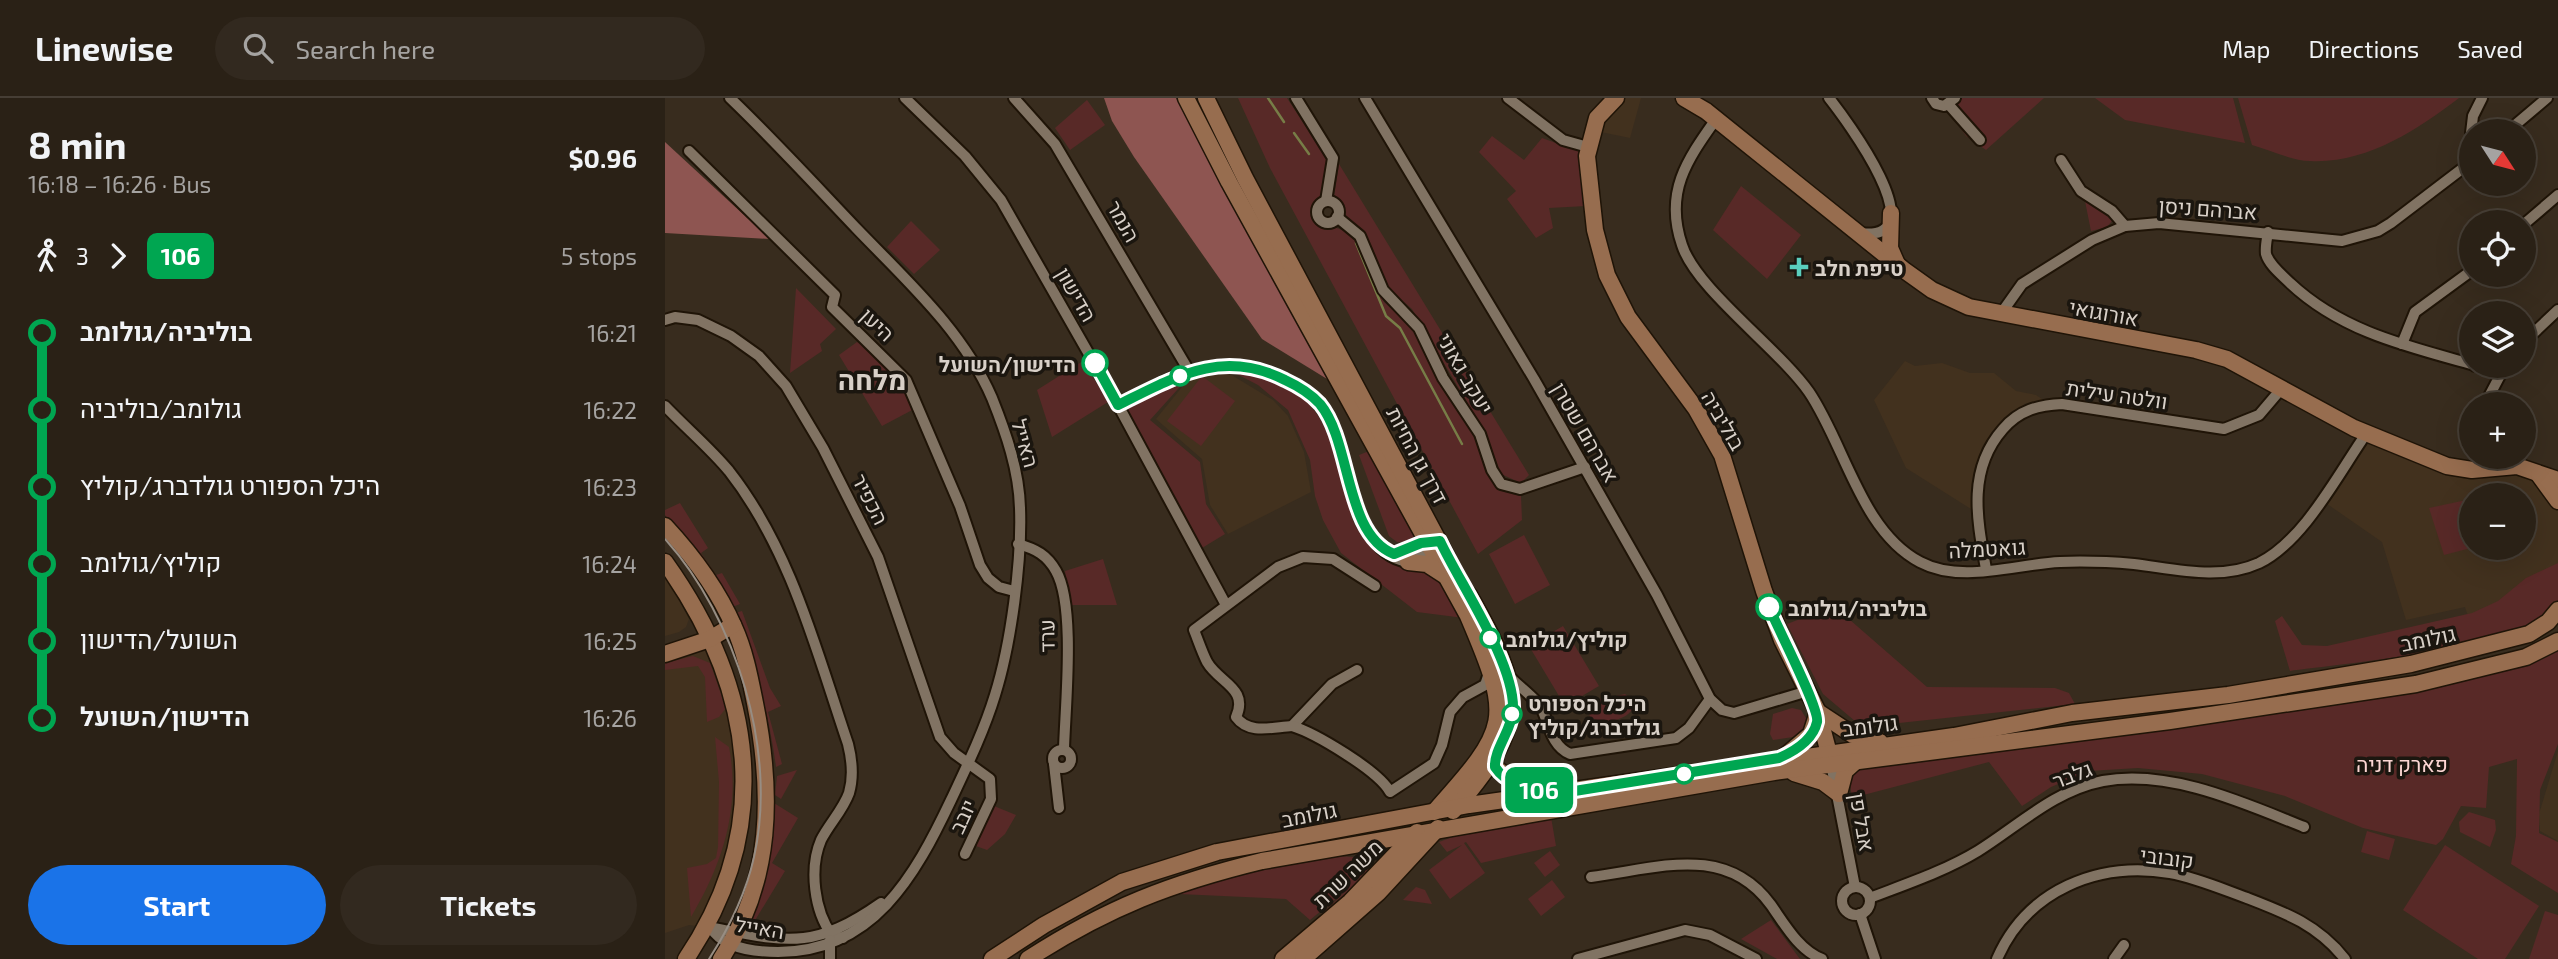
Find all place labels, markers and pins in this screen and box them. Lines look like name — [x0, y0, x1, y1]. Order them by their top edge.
place label: טיפת חלב — [1815, 255, 1903, 280]
marker: טיפת חלב — [1789, 257, 1809, 277]
marker: הדישון/השועל — [1082, 350, 1108, 376]
place label: הדישון/השועל — [939, 351, 1076, 376]
unlabelled marker — [1170, 366, 1190, 386]
marker: בוליביה/גולומב — [1756, 594, 1782, 620]
place label: בוליביה/גולומב — [1788, 595, 1928, 620]
place label: קוליץ/גולומב — [1506, 626, 1628, 651]
marker: קוליץ/גולומב — [1480, 628, 1500, 648]
place label: היכל הספורט גולדברג/קוליץ — [1528, 690, 1661, 739]
marker: היכל הספורט גולדברג/קוליץ — [1502, 704, 1522, 724]
unlabelled marker — [1674, 764, 1694, 784]

